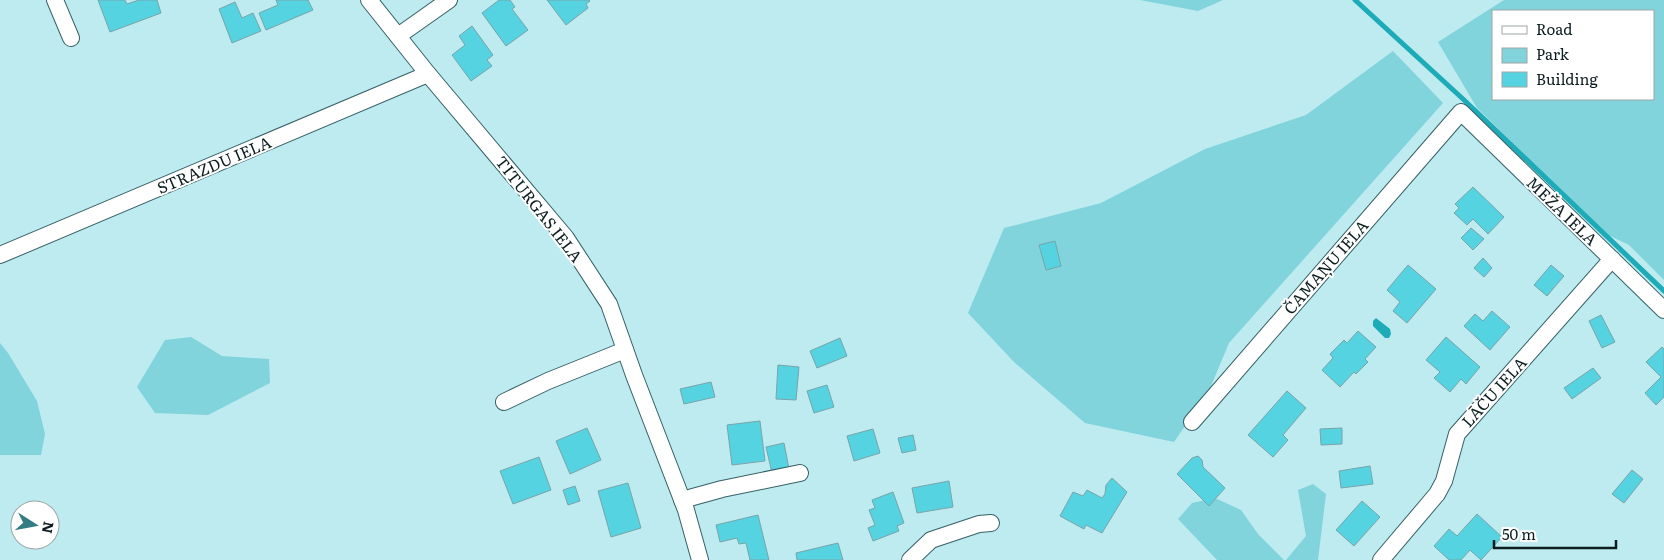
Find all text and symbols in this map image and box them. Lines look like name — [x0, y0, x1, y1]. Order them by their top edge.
legend — [1492, 10, 1654, 100]
text: Road — [1536, 17, 1572, 40]
text: Park — [1536, 42, 1570, 65]
text: Building — [1536, 67, 1598, 90]
street label: STRAZDU IELA — [153, 129, 275, 199]
street label: TITURGAS IELA — [490, 150, 589, 267]
street label: MEŽA IELA — [1522, 170, 1604, 250]
street label: ČAMAŅU IELA — [1277, 214, 1373, 319]
street label: LĀČU IELA — [1455, 351, 1532, 432]
north arrow — [10, 500, 60, 550]
scale bar — [1494, 518, 1616, 550]
text: N — [38, 520, 60, 536]
text: 50 m — [1502, 522, 1536, 545]

